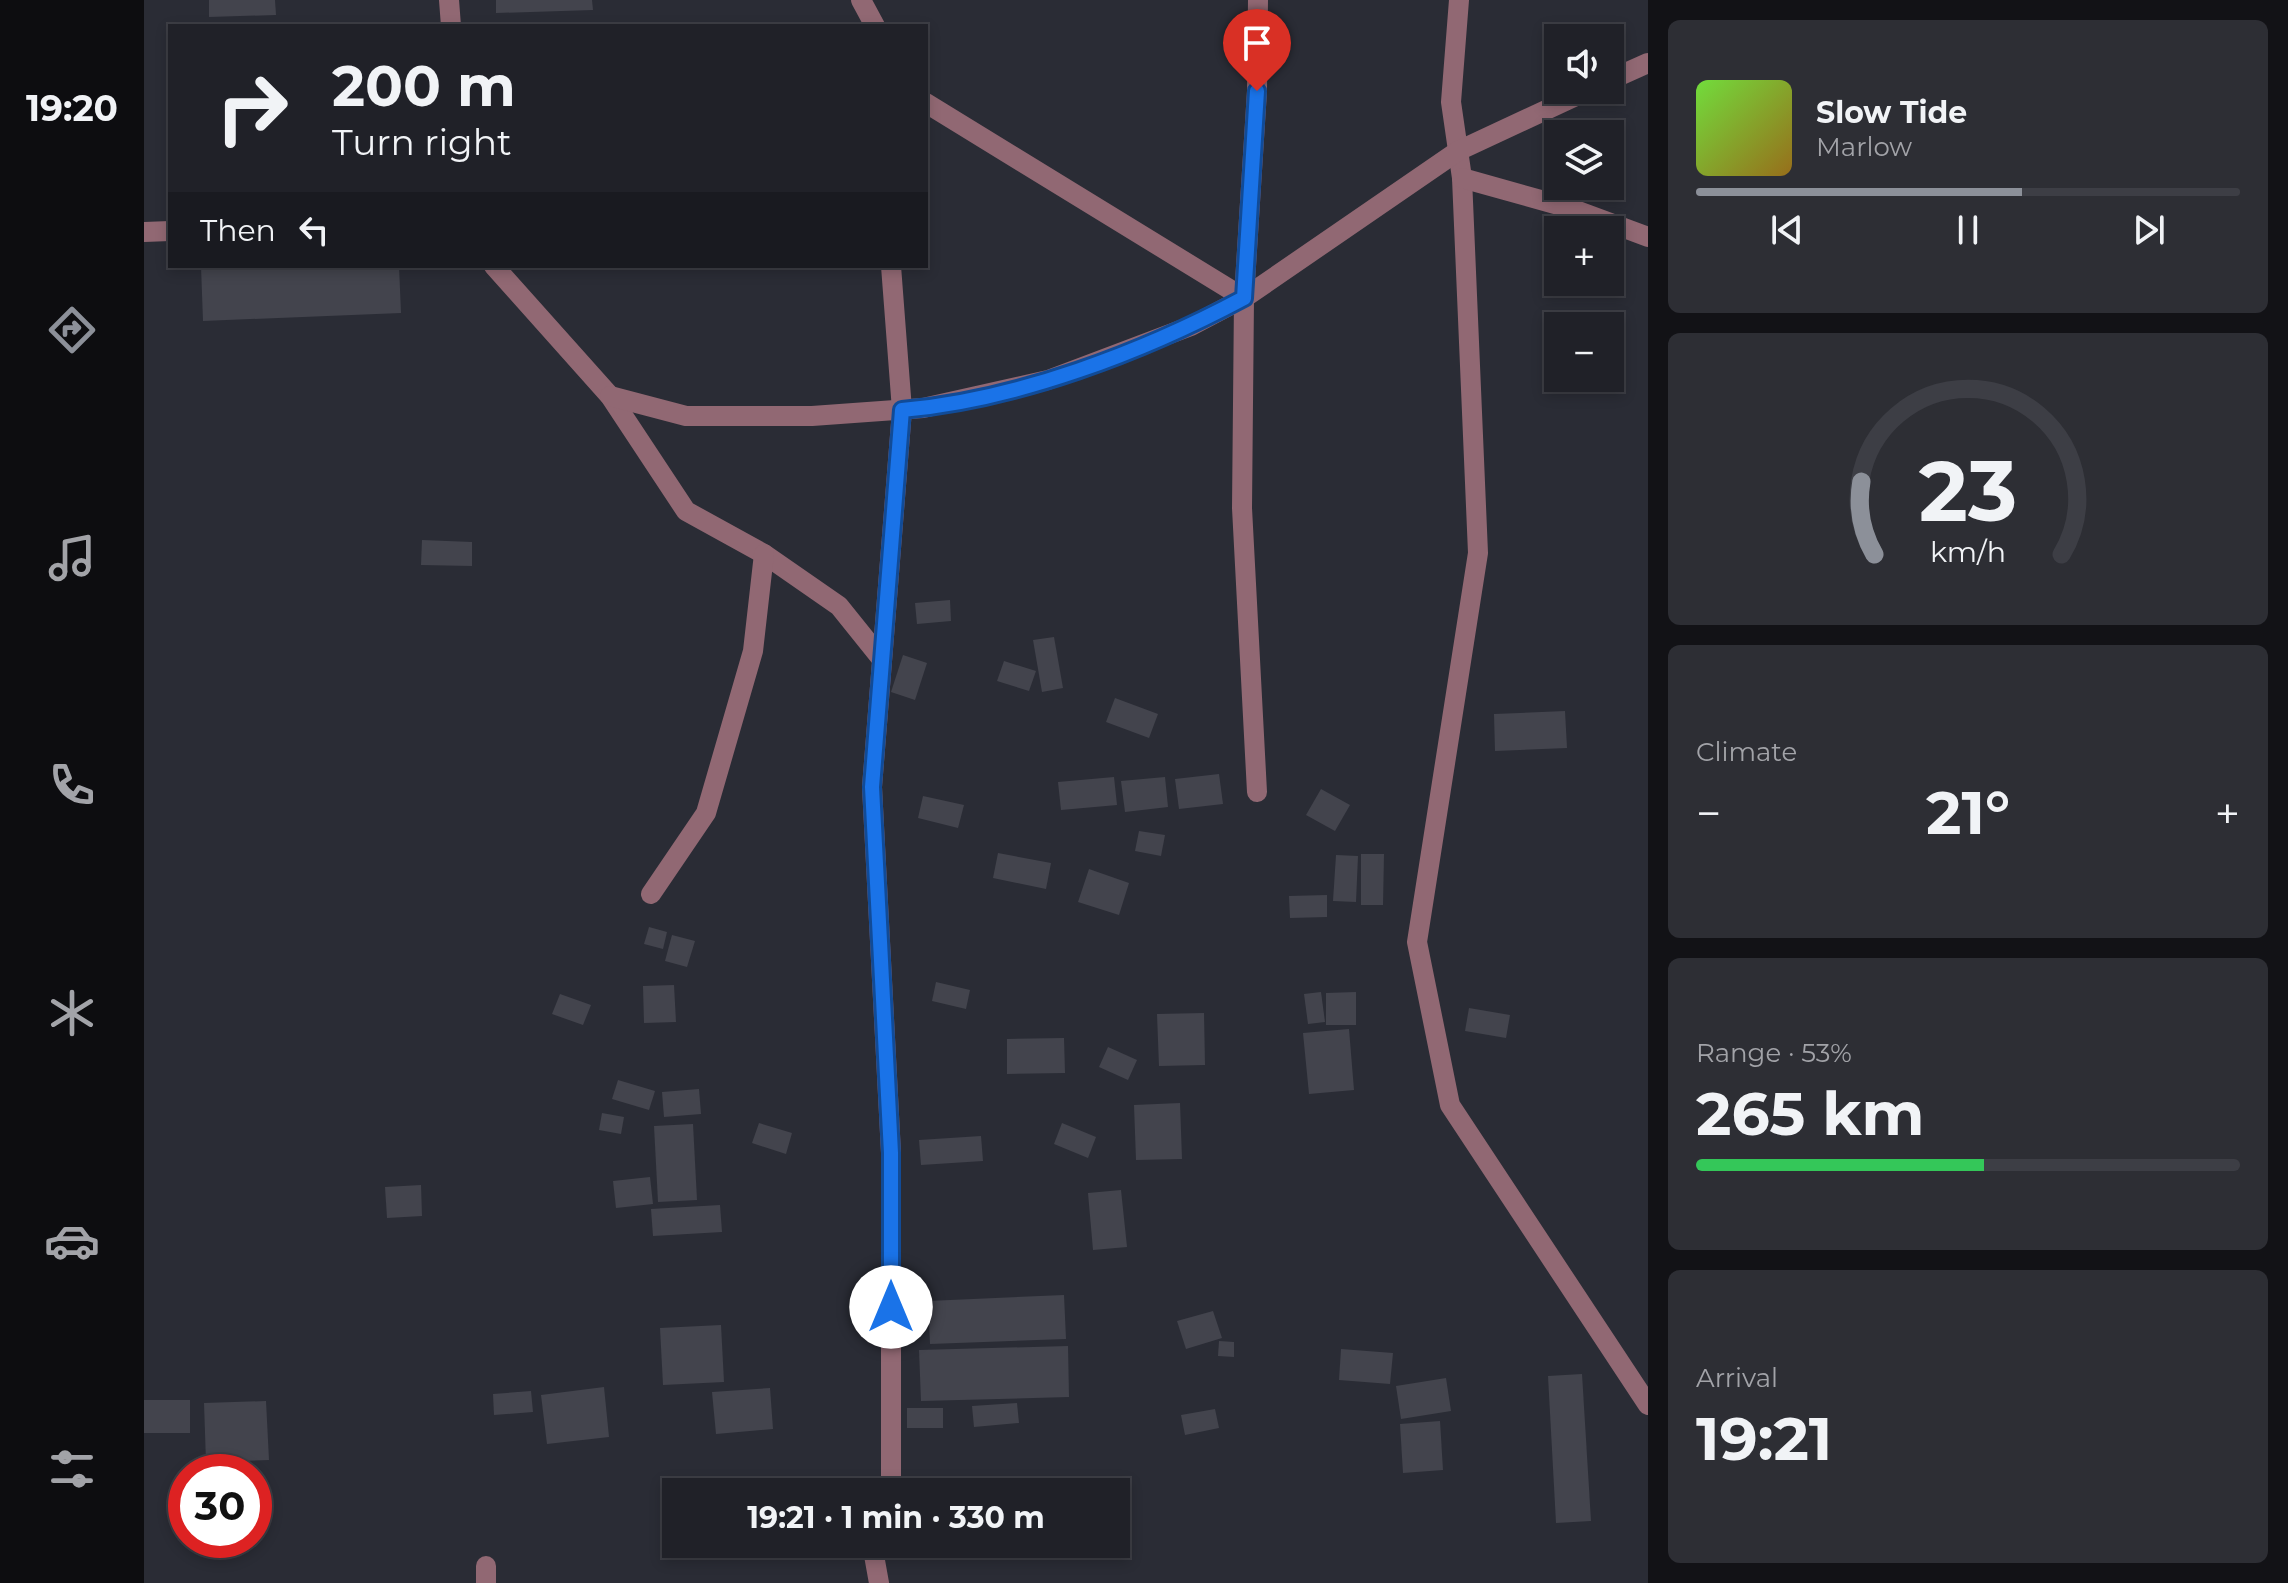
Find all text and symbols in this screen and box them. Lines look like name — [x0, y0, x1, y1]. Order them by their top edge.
pin — [1223, 9, 1291, 91]
icon: arrive — [1235, 21, 1279, 65]
map controls — [1544, 24, 1624, 392]
button: sound — [1544, 24, 1624, 104]
text: 200 m — [332, 52, 516, 120]
icon: right — [200, 56, 304, 160]
text: 19:20 — [26, 86, 118, 130]
text: Slow Tide — [1816, 94, 1967, 131]
text: Turn right — [332, 120, 512, 164]
button: layers — [1544, 120, 1624, 200]
text: Marlow — [1816, 131, 1912, 163]
icon: left — [292, 208, 336, 252]
icon: previous — [1765, 208, 1809, 252]
icon: pause — [1946, 208, 1990, 252]
icon: next — [2127, 208, 2171, 252]
text: Then — [200, 212, 276, 249]
button: + — [1544, 216, 1624, 296]
icon: directions — [44, 302, 100, 358]
button: − — [1544, 312, 1624, 392]
text: 23 — [1919, 439, 2017, 541]
icon: music — [44, 530, 100, 586]
text: km/h — [1930, 534, 2006, 569]
text: Climate — [1696, 736, 1797, 768]
icon: phone — [44, 757, 100, 813]
text: 21° — [1926, 776, 2010, 849]
text: − — [1696, 786, 1721, 840]
text: + — [2215, 786, 2240, 840]
icon: climate — [44, 985, 100, 1041]
text: Range · 53% — [1696, 1037, 1852, 1069]
text: 265 km — [1696, 1077, 1924, 1150]
icon: car — [44, 1213, 100, 1269]
position arrow — [849, 1265, 933, 1349]
text: Arrival — [1696, 1362, 1778, 1394]
text: 19:21 — [1696, 1402, 1832, 1475]
icon: filters — [44, 1441, 100, 1497]
speed limit sign: 30 — [168, 1454, 272, 1558]
text: 19:21 · 1 min · 330 m — [747, 1499, 1045, 1536]

